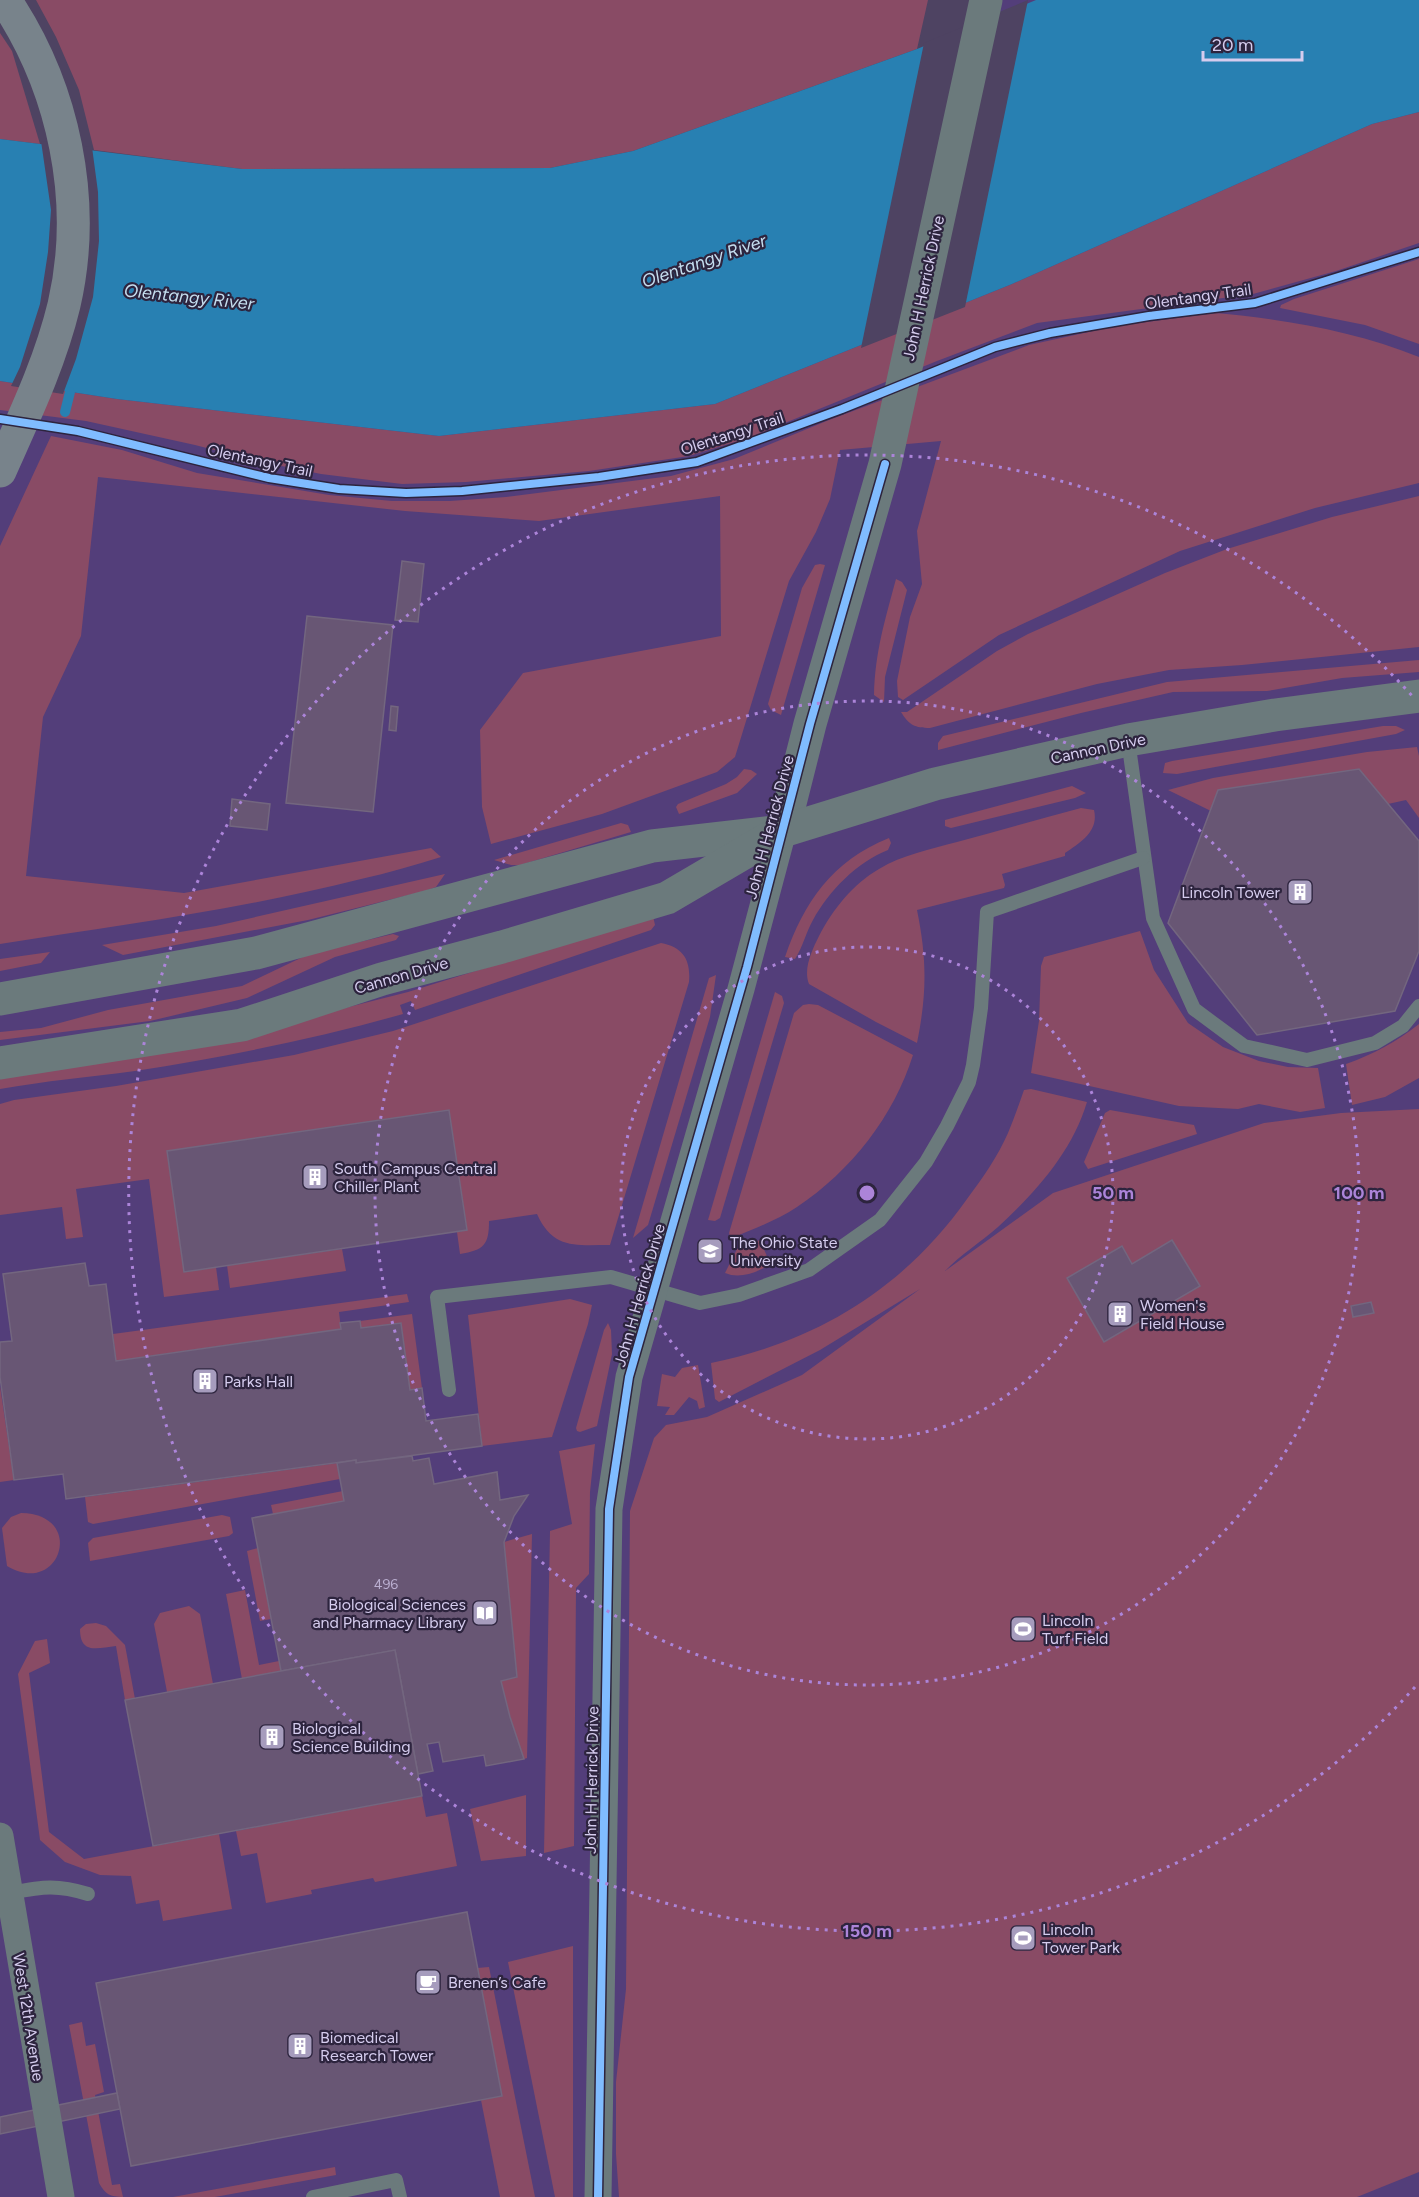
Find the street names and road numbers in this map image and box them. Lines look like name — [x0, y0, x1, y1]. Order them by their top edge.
street label: John H Herrick Drive — [899, 214, 948, 362]
street label: Olentangy Trail — [1144, 280, 1253, 313]
street label: Olentangy Trail — [678, 408, 786, 459]
street label: Olentangy Trail — [205, 440, 314, 481]
street label: Cannon Drive — [1049, 729, 1148, 768]
street label: John H Herrick Drive — [741, 753, 798, 901]
street label: Cannon Drive — [352, 953, 450, 998]
street label: John H Herrick Drive — [610, 1221, 669, 1369]
street label: John H Herrick Drive — [581, 1706, 602, 1854]
street label: West 12th Avenue — [9, 1952, 48, 2083]

